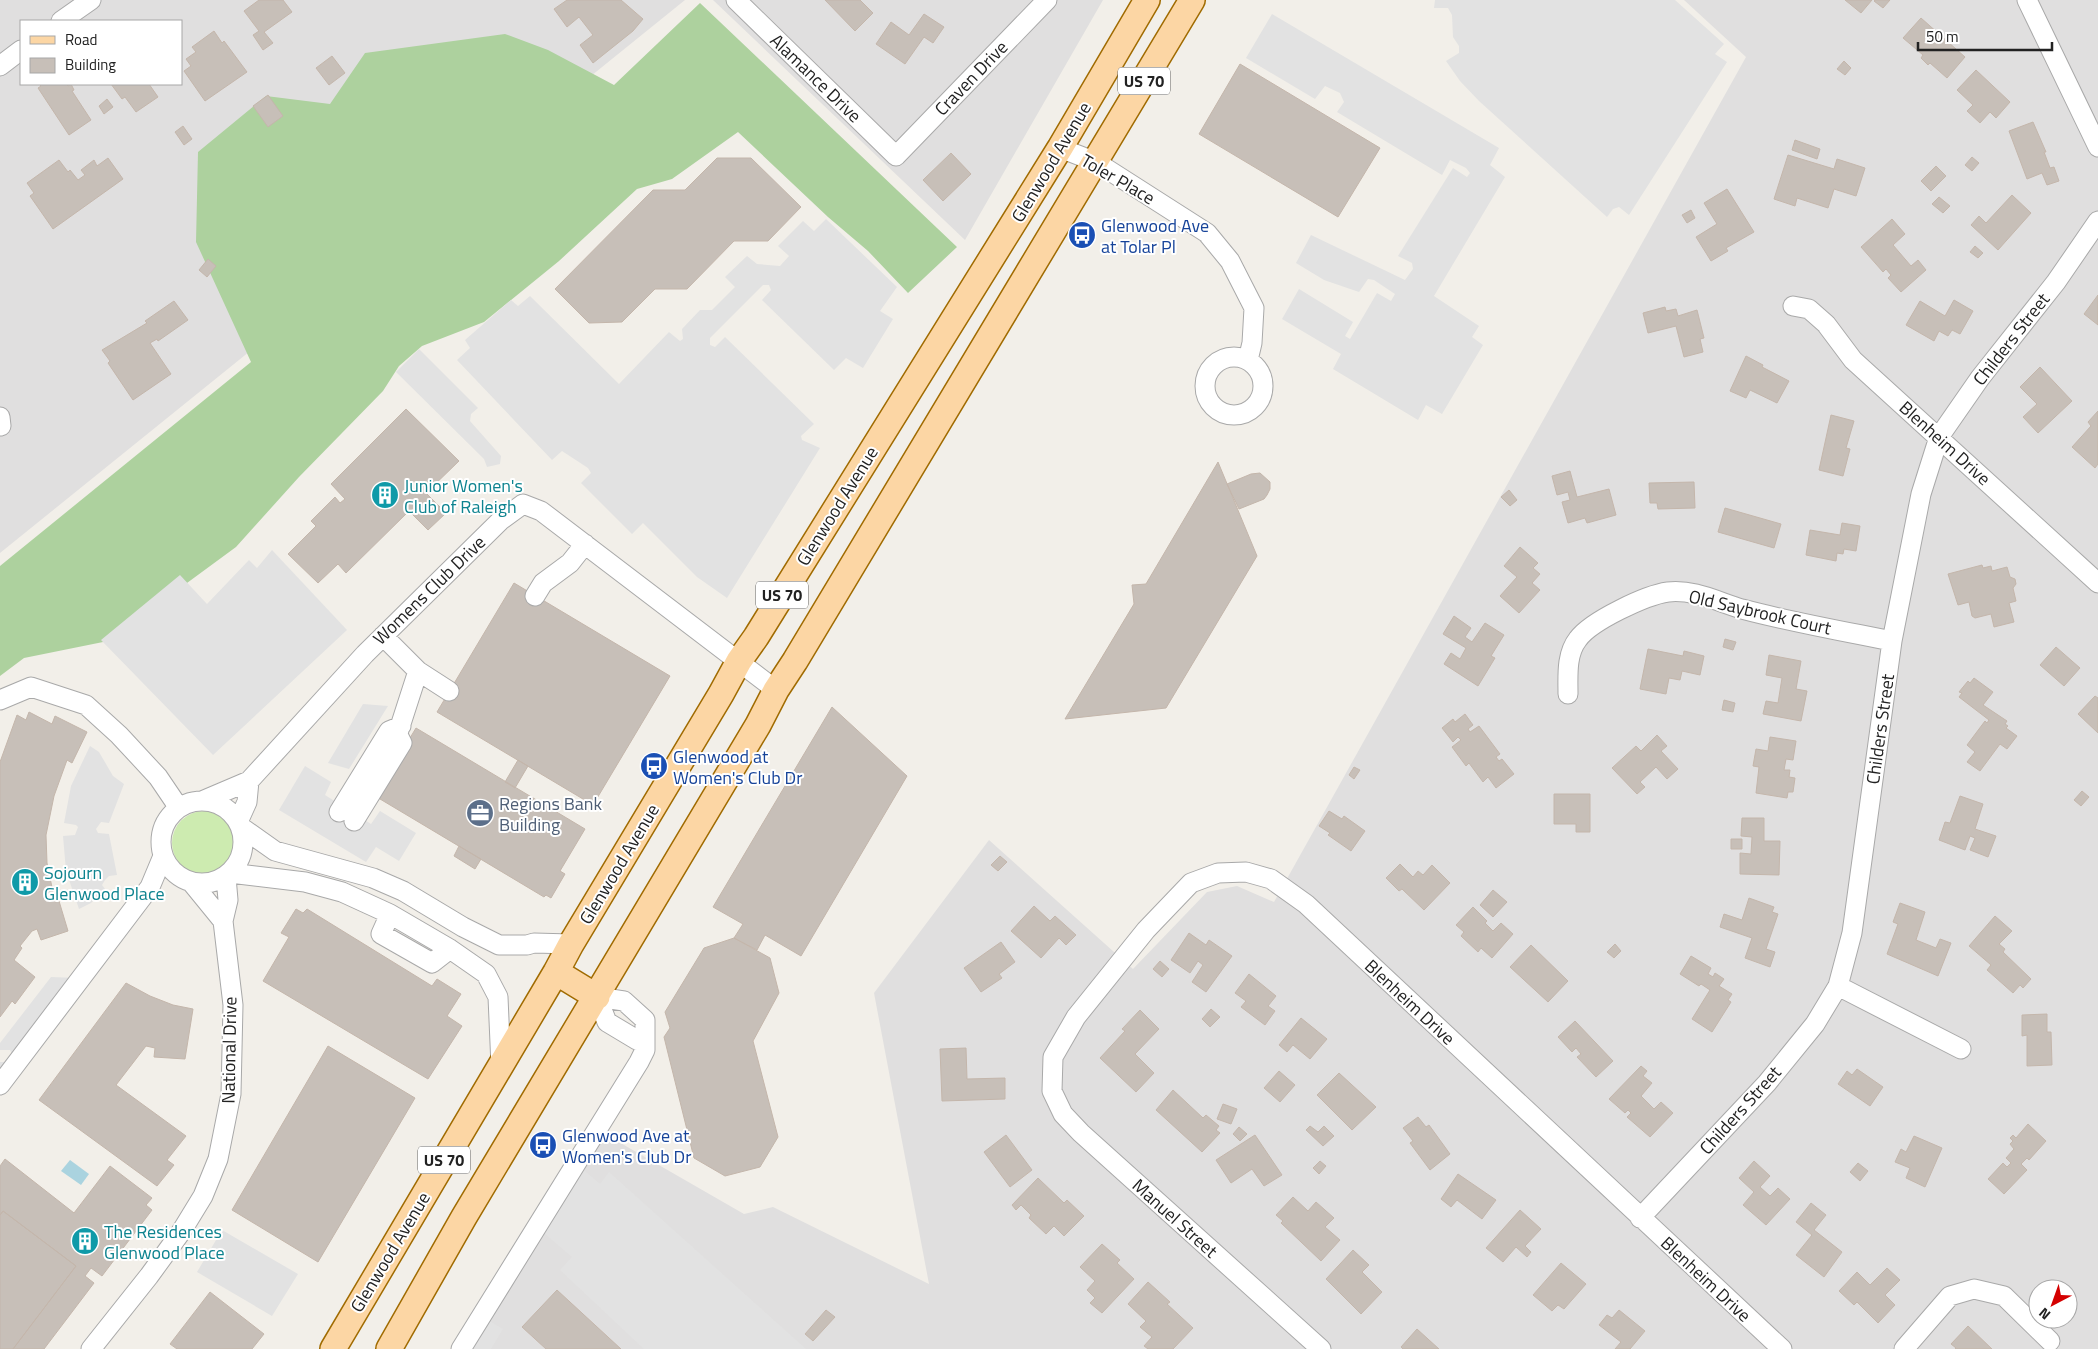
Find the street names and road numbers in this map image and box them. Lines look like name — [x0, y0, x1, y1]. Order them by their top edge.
street label: Alamance Drive — [764, 27, 868, 129]
street label: Craven Drive — [928, 34, 1014, 122]
road number: US 70 — [1118, 68, 1170, 94]
street label: Glenwood Avenue — [1004, 97, 1098, 227]
street label: Toler Place — [1076, 147, 1160, 211]
street label: Childers Street — [1966, 286, 2056, 391]
street label: Blenheim Drive — [1893, 394, 1997, 492]
street label: Glenwood Avenue — [789, 441, 885, 571]
street label: Womens Club Drive — [367, 529, 491, 651]
road number: US 70 — [756, 582, 808, 608]
street label: Old Saybrook Court — [1686, 583, 1834, 642]
street label: Childers Street — [1859, 671, 1901, 786]
street label: Glenwood Avenue — [572, 799, 666, 929]
street label: Blenheim Drive — [1359, 953, 1461, 1051]
street label: National Drive — [215, 996, 243, 1104]
street label: Childers Street — [1693, 1059, 1788, 1160]
road number: US 70 — [418, 1146, 470, 1174]
street label: Manuel Street — [1126, 1172, 1224, 1264]
street label: Glenwood Avenue — [343, 1187, 437, 1317]
street label: Blenheim Drive — [1655, 1230, 1757, 1328]

